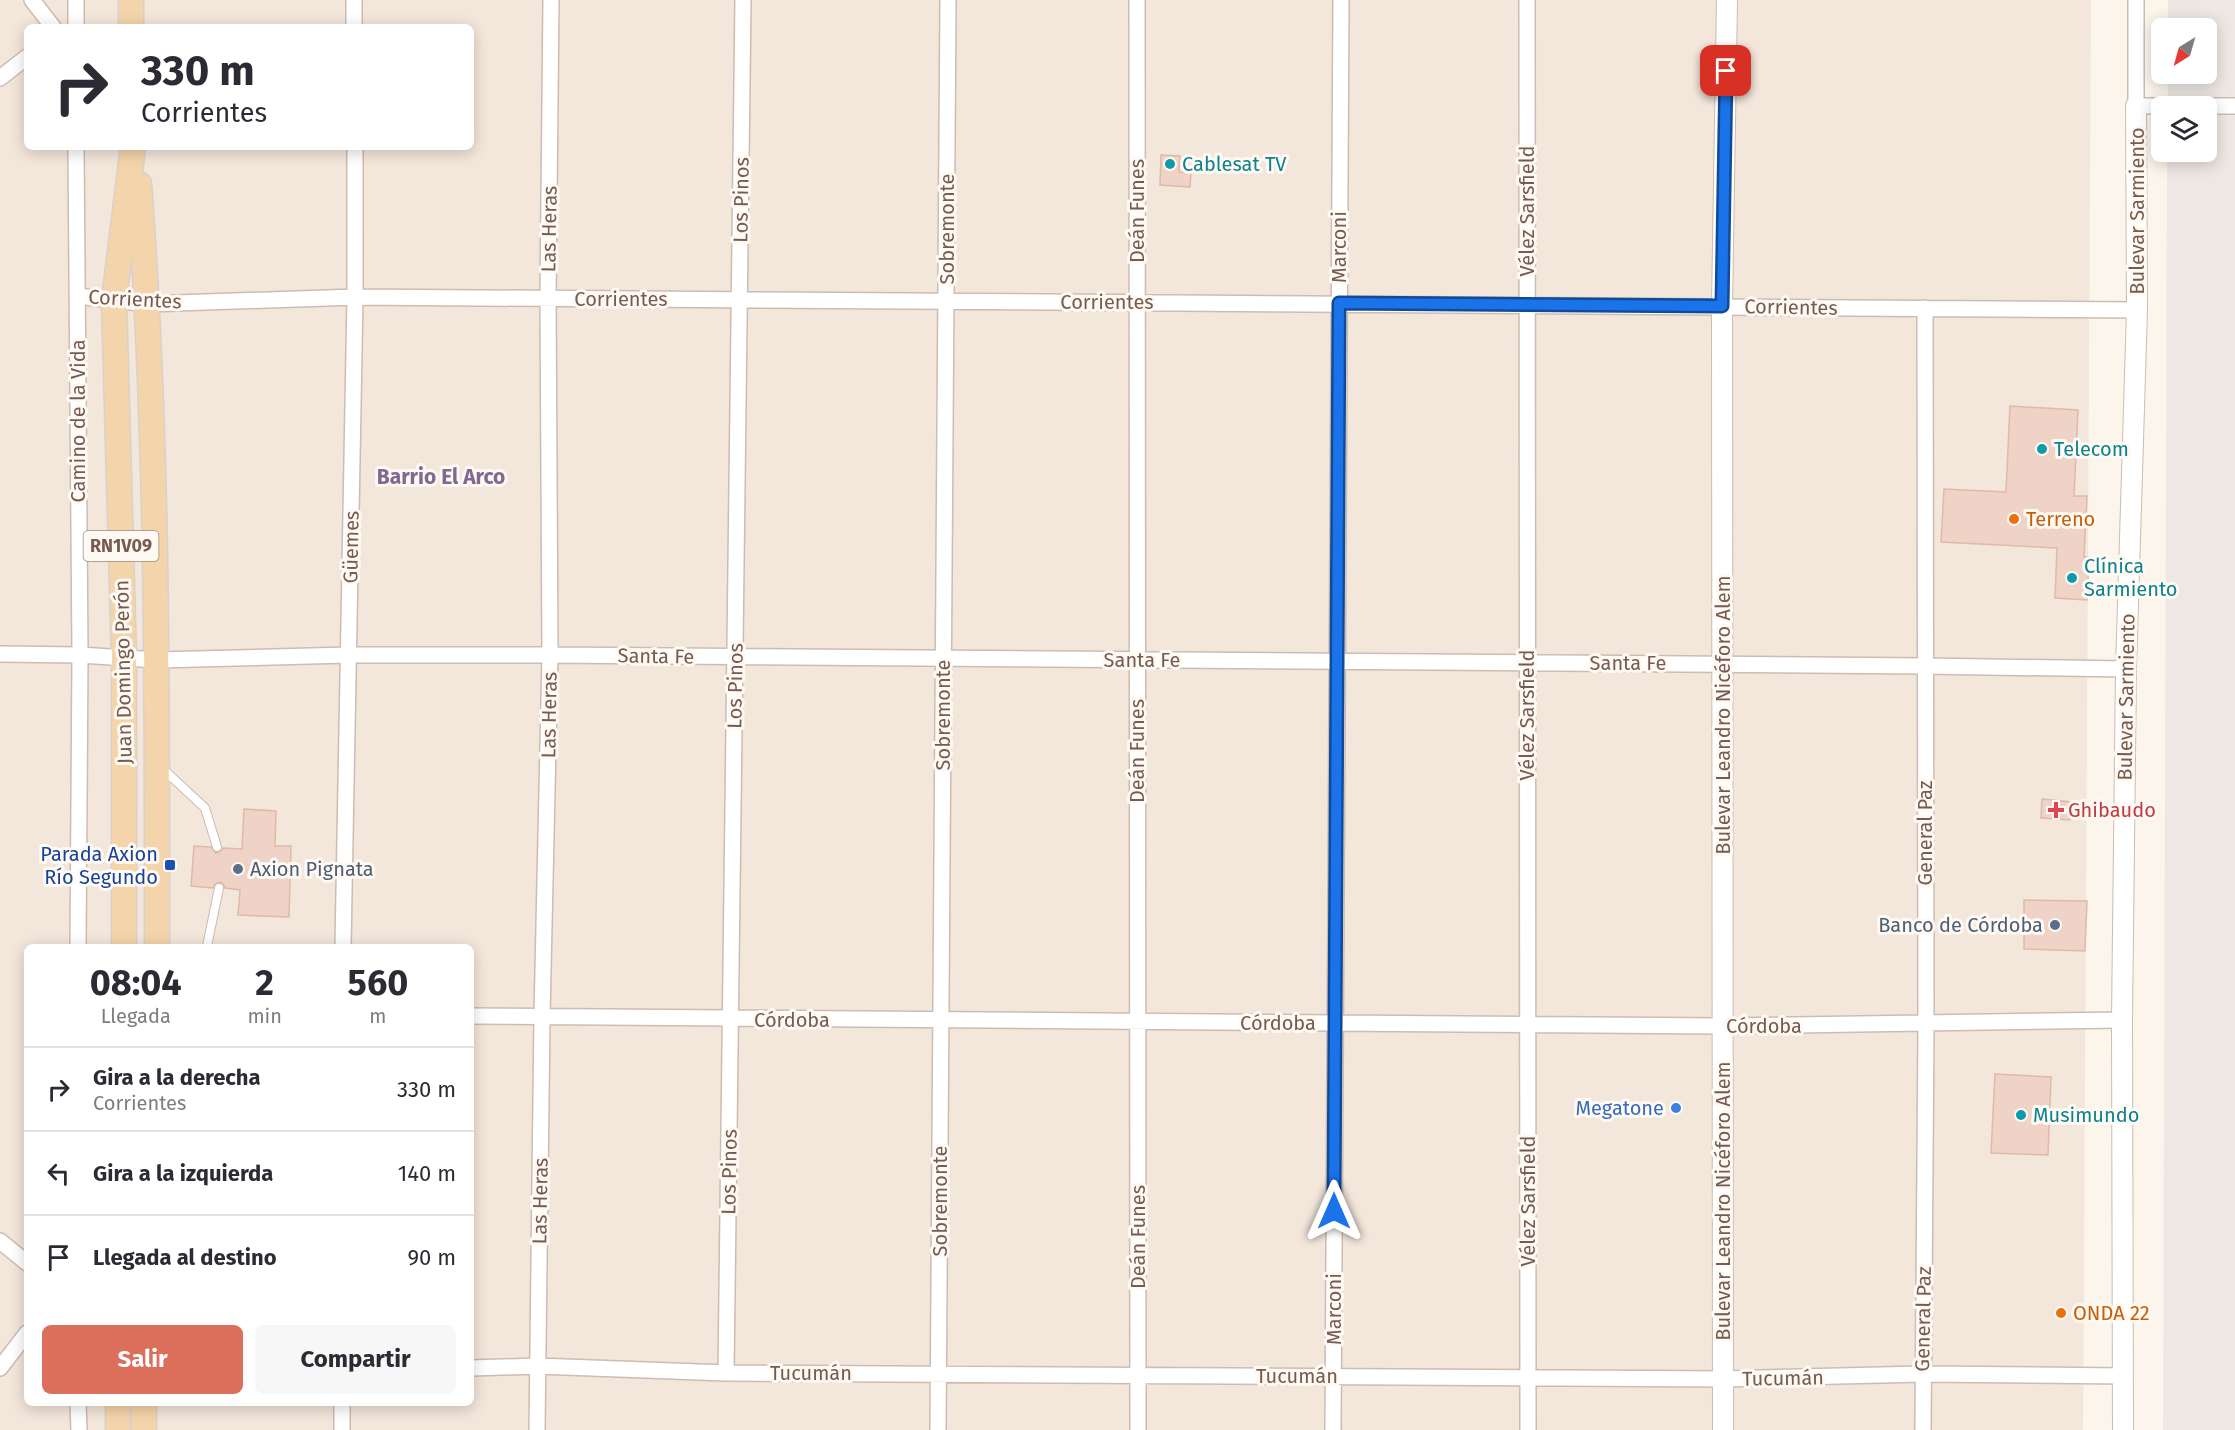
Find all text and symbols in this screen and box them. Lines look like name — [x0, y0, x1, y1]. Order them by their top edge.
north arrow — [2151, 18, 2217, 84]
map controls — [2151, 18, 2217, 162]
pin — [1700, 45, 1751, 96]
text: 330 m — [141, 46, 255, 96]
icon: right — [42, 48, 120, 126]
icon: arrive — [1709, 54, 1742, 87]
button: layers — [2151, 96, 2217, 162]
text: Corrientes — [141, 97, 267, 129]
street label: Bulevar Sarmiento — [2125, 127, 2149, 295]
street label: Vélez Sarsfield — [1515, 146, 1539, 276]
place label: Cablesat TV — [1182, 152, 1286, 176]
street label: Los Pinos — [728, 157, 754, 243]
marker: Cablesat TV — [1163, 157, 1177, 171]
street label: Deán Funes — [1125, 159, 1149, 263]
street label: Sobremonte — [935, 174, 959, 284]
street label: Las Heras — [536, 185, 562, 273]
street label: Marconi — [1327, 211, 1351, 283]
street label: Corrientes — [88, 285, 182, 313]
street label: Corrientes — [574, 287, 668, 311]
street label: Corrientes — [1060, 290, 1154, 314]
street label: Corrientes — [1744, 294, 1838, 320]
street label: Camino de la Vida — [66, 339, 90, 503]
place label: Telecom — [2054, 437, 2129, 461]
marker: Telecom — [2035, 442, 2049, 456]
district label: Barrio El Arco — [377, 464, 505, 490]
place label: Terreno — [2026, 507, 2095, 531]
street label: Güemes — [338, 511, 364, 583]
marker: Terreno — [2007, 512, 2021, 526]
road number: RN1V09 — [84, 531, 158, 561]
place label: Clínica Sarmiento — [2084, 554, 2178, 601]
marker: Clínica Sarmiento — [2065, 571, 2079, 585]
street label: Bulevar Leandro Nicéforo Alem — [1711, 575, 1735, 855]
street label: Juan Domingo Perón — [109, 580, 137, 764]
street label: Bulevar Sarmiento — [2113, 613, 2139, 781]
street label: Santa Fe — [617, 643, 695, 669]
street label: Los Pinos — [722, 643, 748, 729]
street label: Santa Fe — [1104, 648, 1180, 672]
street label: Vélez Sarsfield — [1515, 650, 1539, 780]
street label: Santa Fe — [1590, 651, 1666, 675]
street label: Sobremonte — [931, 660, 955, 770]
street label: Las Heras — [536, 671, 562, 759]
street label: Deán Funes — [1125, 699, 1149, 803]
street label: General Paz — [1913, 780, 1937, 886]
place label: Ghibaudo — [2068, 798, 2156, 822]
marker: Ghibaudo — [2049, 803, 2063, 817]
place label: Parada Axion Río Segundo — [40, 842, 158, 889]
place label: Axion Pignata — [250, 857, 374, 881]
marker: Parada Axion Río Segundo — [163, 858, 177, 872]
marker: Axion Pignata — [231, 862, 245, 876]
place label: Banco de Córdoba — [1878, 913, 2043, 937]
marker: Banco de Córdoba — [2048, 918, 2062, 932]
text: 08:04 — [90, 961, 182, 1005]
text: 2 — [255, 961, 274, 1005]
text: 560 — [348, 961, 408, 1005]
text: Llegada — [101, 1004, 171, 1028]
text: min — [247, 1004, 282, 1028]
text: m — [369, 1004, 387, 1028]
street label: Córdoba — [754, 1008, 830, 1032]
street label: Córdoba — [1240, 1011, 1316, 1035]
street label: Córdoba — [1726, 1014, 1802, 1038]
street label: Bulevar Leandro Nicéforo Alem — [1711, 1061, 1735, 1341]
text: Gira a la derecha — [93, 1064, 261, 1091]
icon: right — [42, 1073, 75, 1106]
text: 330 m — [397, 1076, 456, 1103]
text: Corrientes — [93, 1091, 186, 1115]
place label: Megatone — [1575, 1096, 1664, 1120]
marker: Megatone — [1669, 1101, 1683, 1115]
place label: Musimundo — [2033, 1103, 2139, 1127]
marker: Musimundo — [2014, 1108, 2028, 1122]
street label: Los Pinos — [716, 1129, 742, 1215]
street label: Vélez Sarsfield — [1516, 1136, 1540, 1266]
street label: Sobremonte — [928, 1146, 952, 1256]
icon: left — [42, 1157, 75, 1190]
street label: Las Heras — [527, 1157, 553, 1245]
text: Gira a la izquierda — [93, 1160, 273, 1187]
text: 140 m — [398, 1160, 456, 1187]
position arrow — [1302, 1179, 1366, 1243]
street label: Deán Funes — [1126, 1185, 1150, 1289]
icon: arrive — [42, 1241, 75, 1274]
text: Llegada al destino — [93, 1244, 277, 1271]
text: 90 m — [407, 1244, 456, 1271]
street label: General Paz — [1910, 1266, 1936, 1372]
street label: Marconi — [1322, 1273, 1346, 1345]
place label: ONDA 22 — [2073, 1301, 2150, 1325]
marker: ONDA 22 — [2054, 1306, 2068, 1320]
button: Salir — [42, 1325, 243, 1394]
button: Compartir — [255, 1325, 456, 1394]
street label: Tucumán — [770, 1361, 852, 1385]
street label: Tucumán — [1256, 1364, 1338, 1388]
street label: Tucumán — [1742, 1365, 1824, 1391]

